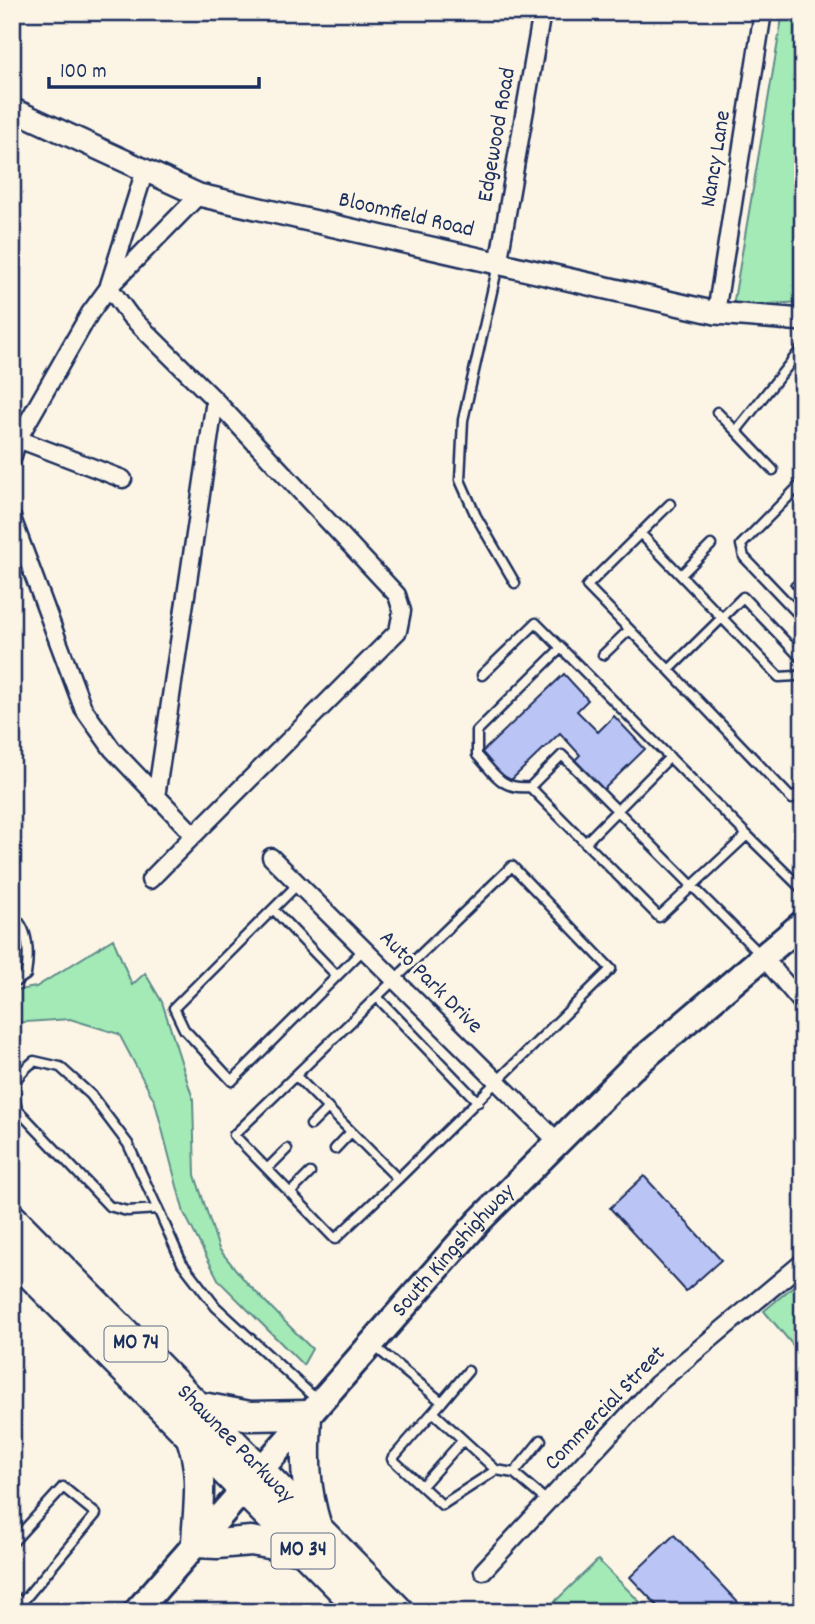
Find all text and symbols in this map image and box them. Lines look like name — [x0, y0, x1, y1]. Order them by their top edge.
scale bar — [49, 46, 259, 90]
text: 100 m — [60, 58, 107, 88]
street label: Edgewood Road — [470, 65, 526, 205]
street label: Nancy Lane — [693, 108, 741, 210]
street label: Bloomfield Road — [335, 184, 477, 248]
street label: Auto Park Drive — [371, 924, 489, 1042]
street label: South Kingshighway — [385, 1176, 524, 1325]
road number: MO 74 — [104, 1326, 168, 1362]
street label: Commercial Street — [538, 1339, 674, 1479]
street label: Shawnee Parkway — [168, 1377, 302, 1512]
road number: MO 34 — [272, 1534, 334, 1568]

